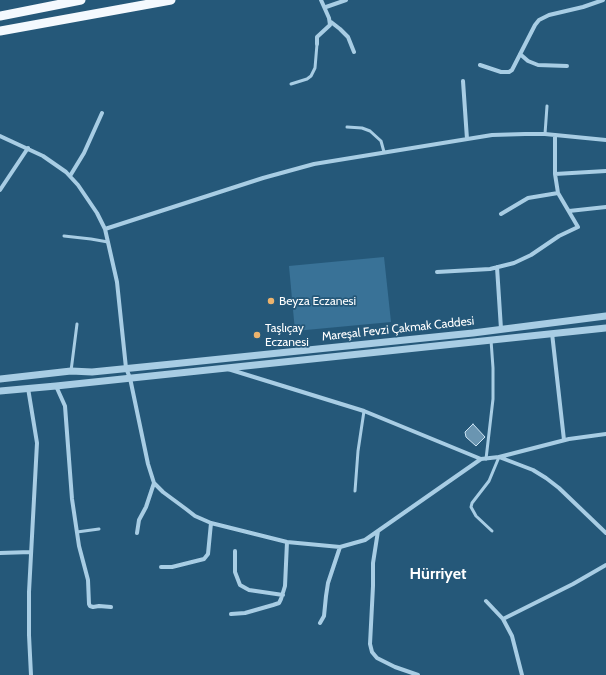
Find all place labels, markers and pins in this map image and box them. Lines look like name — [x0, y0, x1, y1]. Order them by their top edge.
place label: Beyza Eczanesi — [279, 294, 356, 308]
marker: Beyza Eczanesi — [266, 296, 276, 306]
place label: Taşlıçay Eczanesi — [265, 321, 309, 349]
marker: Taşlıçay Eczanesi — [252, 330, 262, 340]

